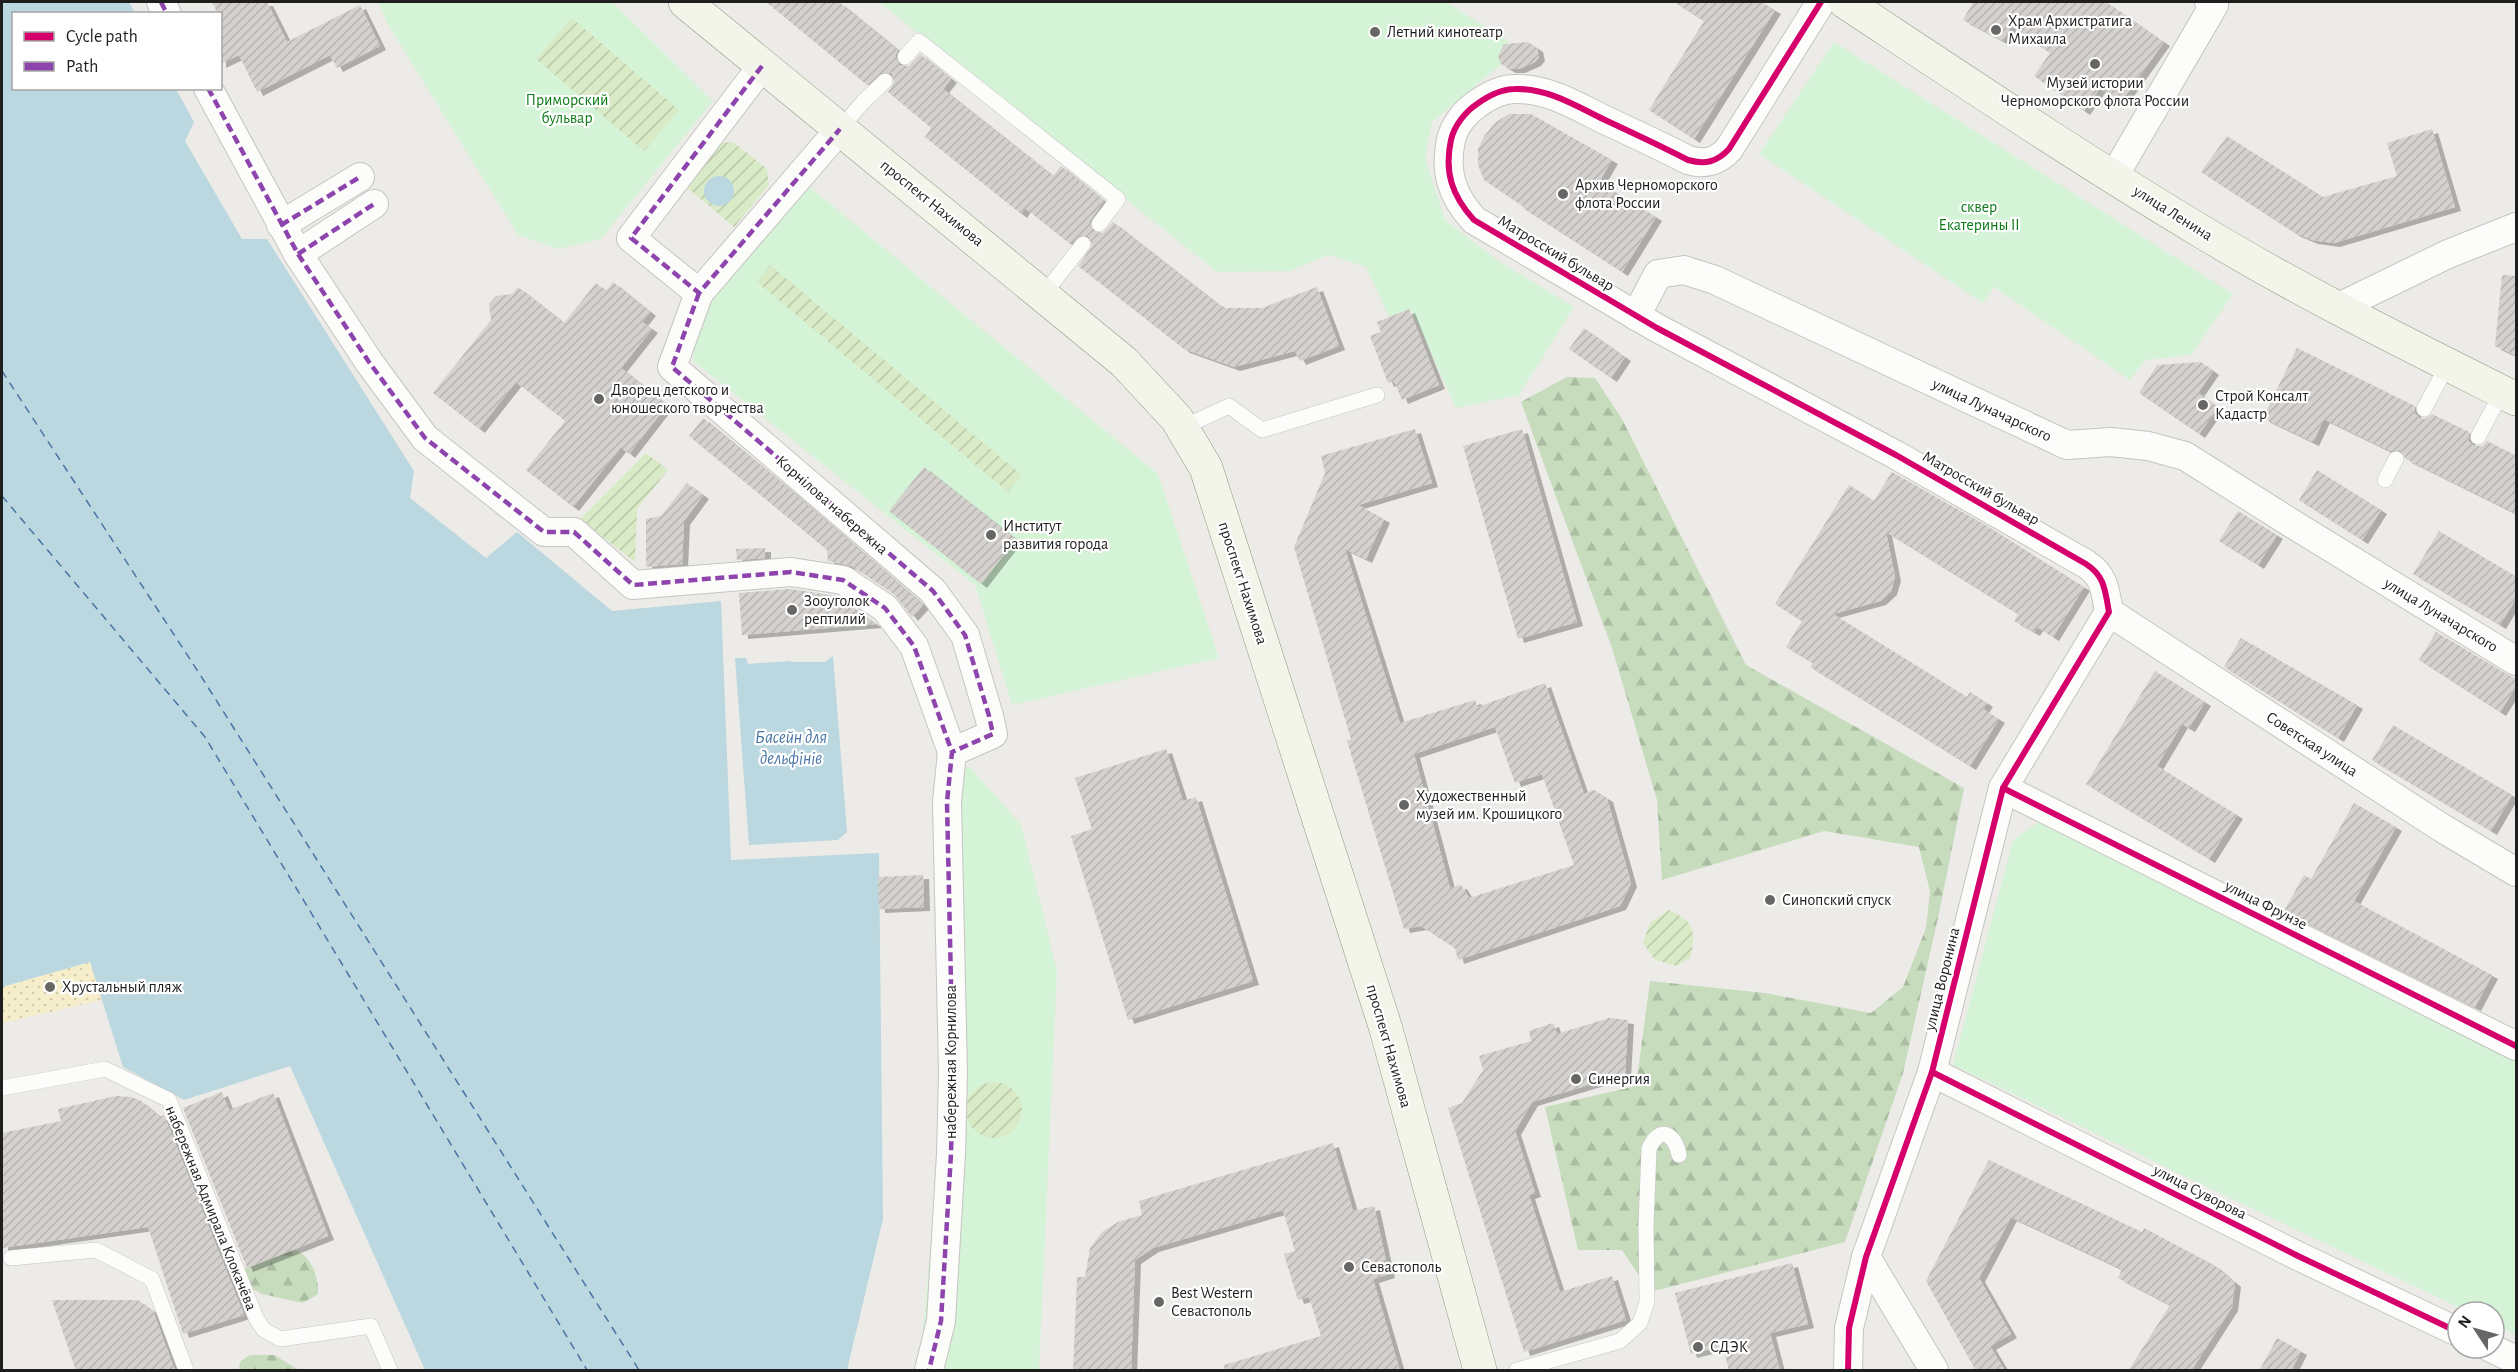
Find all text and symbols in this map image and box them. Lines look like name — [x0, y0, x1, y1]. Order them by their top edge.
legend — [12, 12, 222, 90]
place label: Храм Архистратига Михаила — [2008, 13, 2132, 47]
marker: Храм Архистратига Михаила — [1989, 23, 2003, 37]
place label: Летний кинотеатр — [1387, 24, 1503, 40]
marker: Летний кинотеатр — [1368, 25, 1382, 39]
text: Cycle path — [66, 28, 138, 46]
marker: Музей истории Черноморского флота России — [2088, 57, 2102, 71]
text: Path — [66, 58, 98, 76]
place label: Музей истории Черноморского флота России — [2001, 75, 2189, 109]
park label: Приморский бульвар — [525, 92, 609, 127]
street label: проспект Нахимова — [877, 157, 987, 249]
place label: Архив Черноморского флота России — [1575, 177, 1718, 211]
street label: улица Ленина — [2129, 182, 2215, 244]
marker: Архив Черноморского флота России — [1556, 187, 1570, 201]
park label: cквер Екатерины II — [1938, 199, 2020, 233]
street label: Матросский бульвар — [1495, 212, 1617, 295]
street label: улица Луначарского — [1929, 375, 2054, 446]
place label: Дворец детского и юношеского творчества — [611, 382, 764, 416]
place label: Строй Консалт Кадастр — [2215, 388, 2308, 422]
marker: Дворец детского и юношеского творчества — [592, 392, 606, 406]
marker: Строй Консалт Кадастр — [2196, 398, 2210, 412]
street label: Матросский бульвар — [1919, 448, 2042, 529]
street label: Корнілова набережна — [773, 452, 891, 558]
place label: Институт развития города — [1003, 518, 1108, 552]
street label: проспект Нахимова — [1216, 520, 1270, 646]
marker: Институт развития города — [984, 528, 998, 542]
street label: улица Луначарского — [2380, 574, 2501, 656]
place label: Зооуголок рептилий — [804, 593, 870, 627]
marker: Зооуголок рептилий — [785, 603, 799, 617]
street label: Советская улица — [2263, 709, 2361, 780]
water label: Басейн для дельфiнiв — [755, 729, 827, 768]
place label: Художественный музей им. Крошицкого — [1416, 788, 1562, 823]
marker: Художественный музей им. Крошицкого — [1397, 798, 1411, 812]
street label: улица Фрунзе — [2221, 877, 2310, 933]
place label: Синопский спуск — [1782, 892, 1892, 909]
marker: Синопский спуск — [1763, 893, 1777, 907]
street label: улица Воронина — [1921, 926, 1964, 1033]
place label: Хрустальный пляж — [62, 979, 183, 996]
marker: Хрустальный пляж — [43, 980, 57, 994]
street label: проспект Нахимова — [1364, 982, 1414, 1110]
street label: набережная Корнилова — [943, 985, 959, 1139]
place label: Синергия — [1588, 1071, 1650, 1087]
marker: Синергия — [1569, 1072, 1583, 1086]
street label: набережная Адмирала Клокачёва — [163, 1103, 259, 1313]
street label: улица Суворова — [2150, 1161, 2249, 1223]
place label: Севастополь — [1361, 1259, 1442, 1275]
marker: Севастополь — [1342, 1260, 1356, 1274]
place label: Best Western Севастополь — [1171, 1285, 1253, 1319]
marker: Best Western Севастополь — [1152, 1295, 1166, 1309]
north arrow — [2446, 1300, 2506, 1360]
text: N — [2455, 1313, 2474, 1331]
place label: СДЭК — [1710, 1339, 1748, 1355]
marker: СДЭК — [1691, 1340, 1705, 1354]

